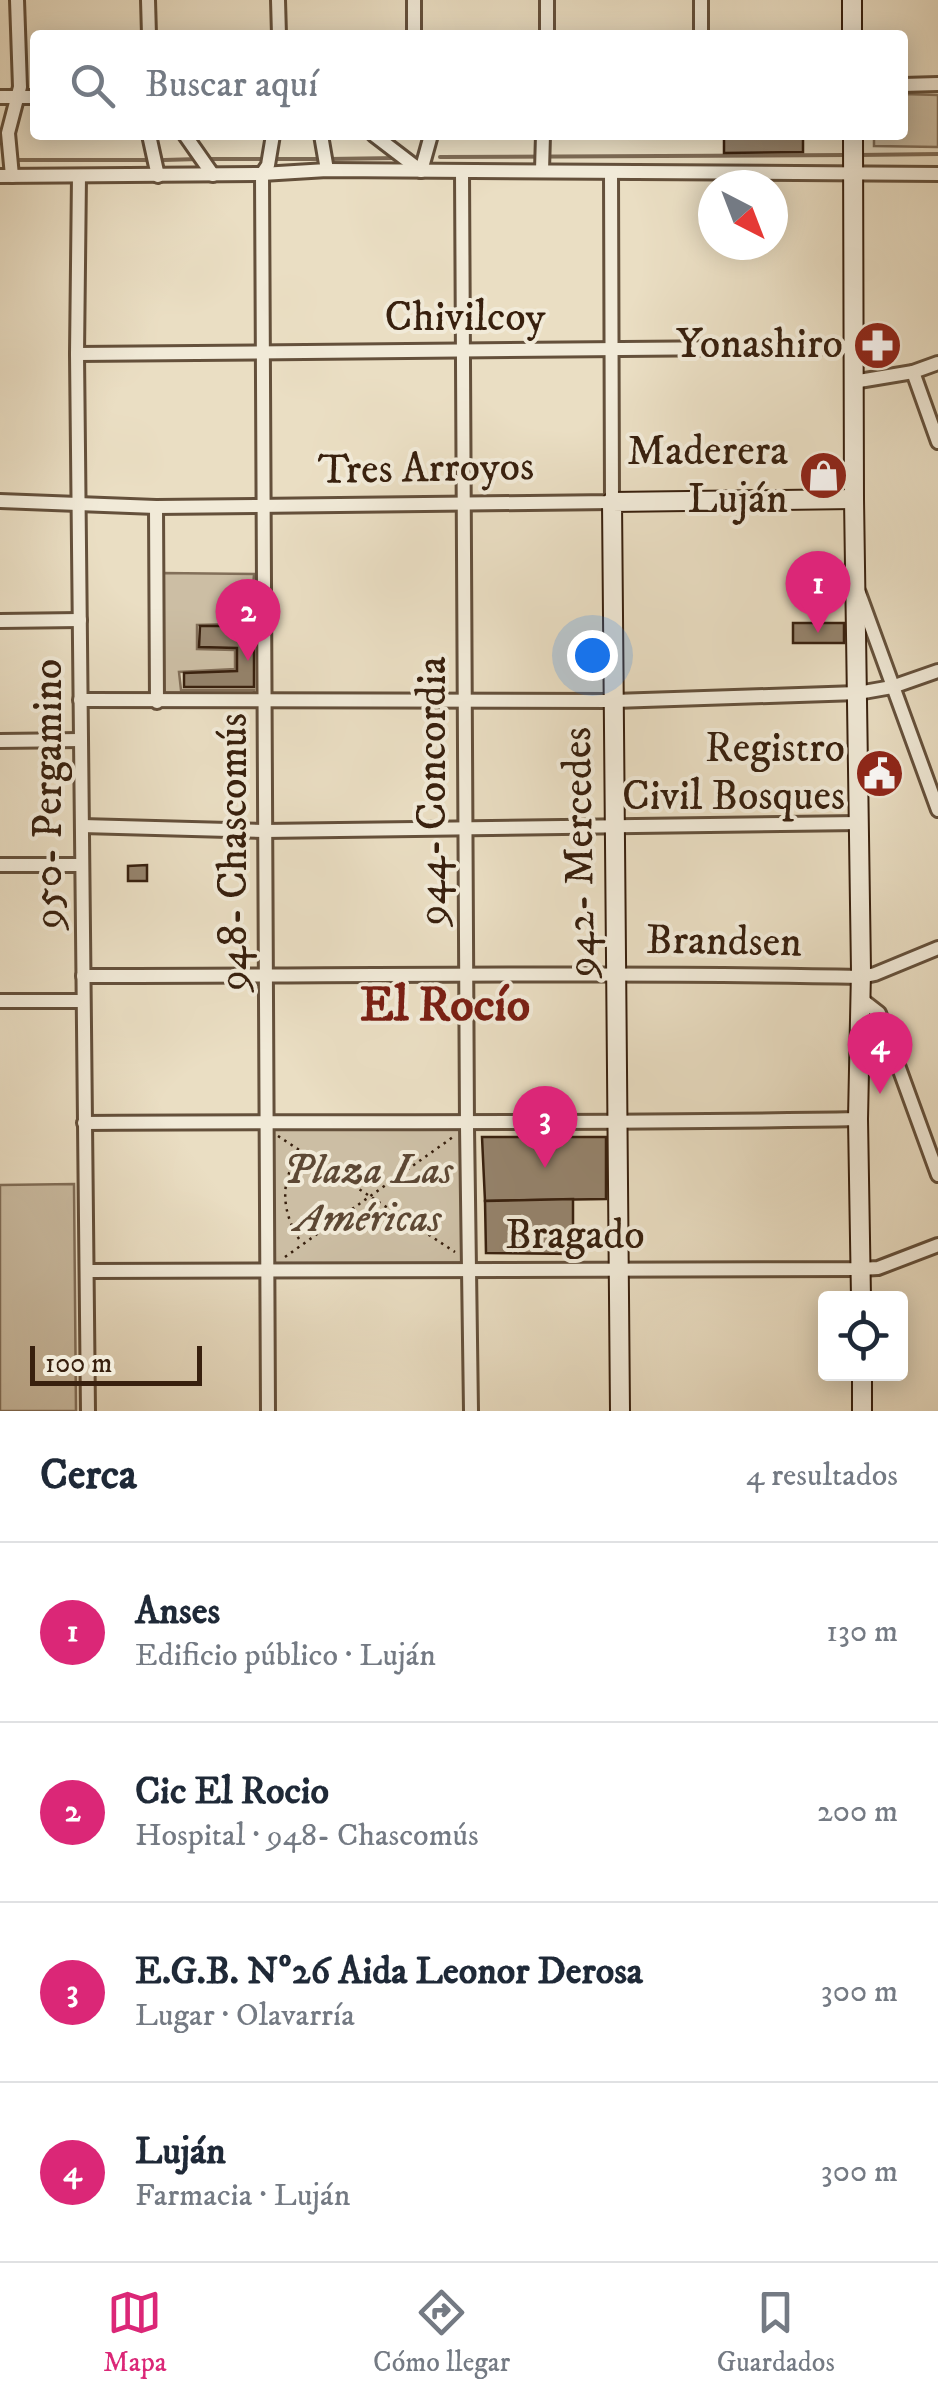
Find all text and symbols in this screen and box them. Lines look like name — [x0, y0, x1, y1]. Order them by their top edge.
search box — [30, 30, 908, 140]
icon: search — [65, 58, 120, 113]
text: Buscar aquí — [145, 61, 318, 109]
north arrow — [698, 170, 788, 260]
street label: Chivilcoy — [384, 292, 547, 344]
place label: Yonashiro — [676, 319, 843, 371]
pharmacy icon: Yonashiro — [852, 319, 904, 371]
place label: Maderera Luján — [627, 426, 788, 526]
street label: Tres Arroyos — [317, 441, 535, 497]
shop icon: Maderera Luján — [797, 450, 849, 502]
pin: 1 — [786, 550, 850, 633]
pin: 2 — [216, 578, 280, 661]
your location — [567, 630, 618, 681]
street label: 944- Concordia — [407, 656, 459, 928]
street label: 950- Pergamino — [23, 659, 75, 931]
street label: 948- Chascomús — [208, 713, 260, 993]
place label: Registro Civil Bosques — [622, 723, 845, 823]
street label: 942- Mercedes — [552, 726, 608, 980]
public building icon: Registro Civil Bosques — [854, 747, 906, 799]
street label: Brandsen — [646, 915, 802, 969]
district label: El Rocío — [360, 976, 530, 1036]
pin: 4 — [848, 1012, 912, 1094]
pin: 3 — [512, 1086, 578, 1168]
park label: Plaza Las Américas — [283, 1145, 454, 1245]
street label: Bragado — [505, 1210, 645, 1262]
map controls — [818, 1291, 908, 1381]
button: locate — [818, 1291, 908, 1381]
scale bar — [30, 1341, 202, 1386]
text: 100 m — [45, 1346, 112, 1381]
text: Cerca — [40, 1450, 137, 1502]
text: 4 resultados — [746, 1456, 898, 1496]
text: Anses — [135, 1588, 220, 1636]
text: 1 — [67, 1612, 78, 1652]
text: 130 m — [826, 1612, 898, 1652]
text: Edificio público · Luján — [135, 1636, 436, 1676]
text: Cic El Rocio — [135, 1768, 329, 1816]
text: 2 — [65, 1792, 80, 1832]
text: 200 m — [817, 1792, 898, 1832]
text: Hospital · 948- Chascomús — [135, 1816, 479, 1856]
text: E.G.B. Nº26 Aida Leonor Derosa — [135, 1948, 643, 1996]
text: 3 — [67, 1972, 78, 2012]
text: 300 m — [821, 1972, 898, 2012]
text: Lugar · Olavarría — [135, 1996, 355, 2036]
text: Luján — [135, 2128, 226, 2176]
text: 4 — [63, 2152, 82, 2192]
text: 300 m — [821, 2152, 898, 2192]
text: Farmacia · Luján — [135, 2176, 350, 2216]
tab: Mapa — [103, 2285, 167, 2380]
tab: Cómo llegar — [373, 2285, 510, 2380]
tab: Guardados — [717, 2285, 835, 2380]

